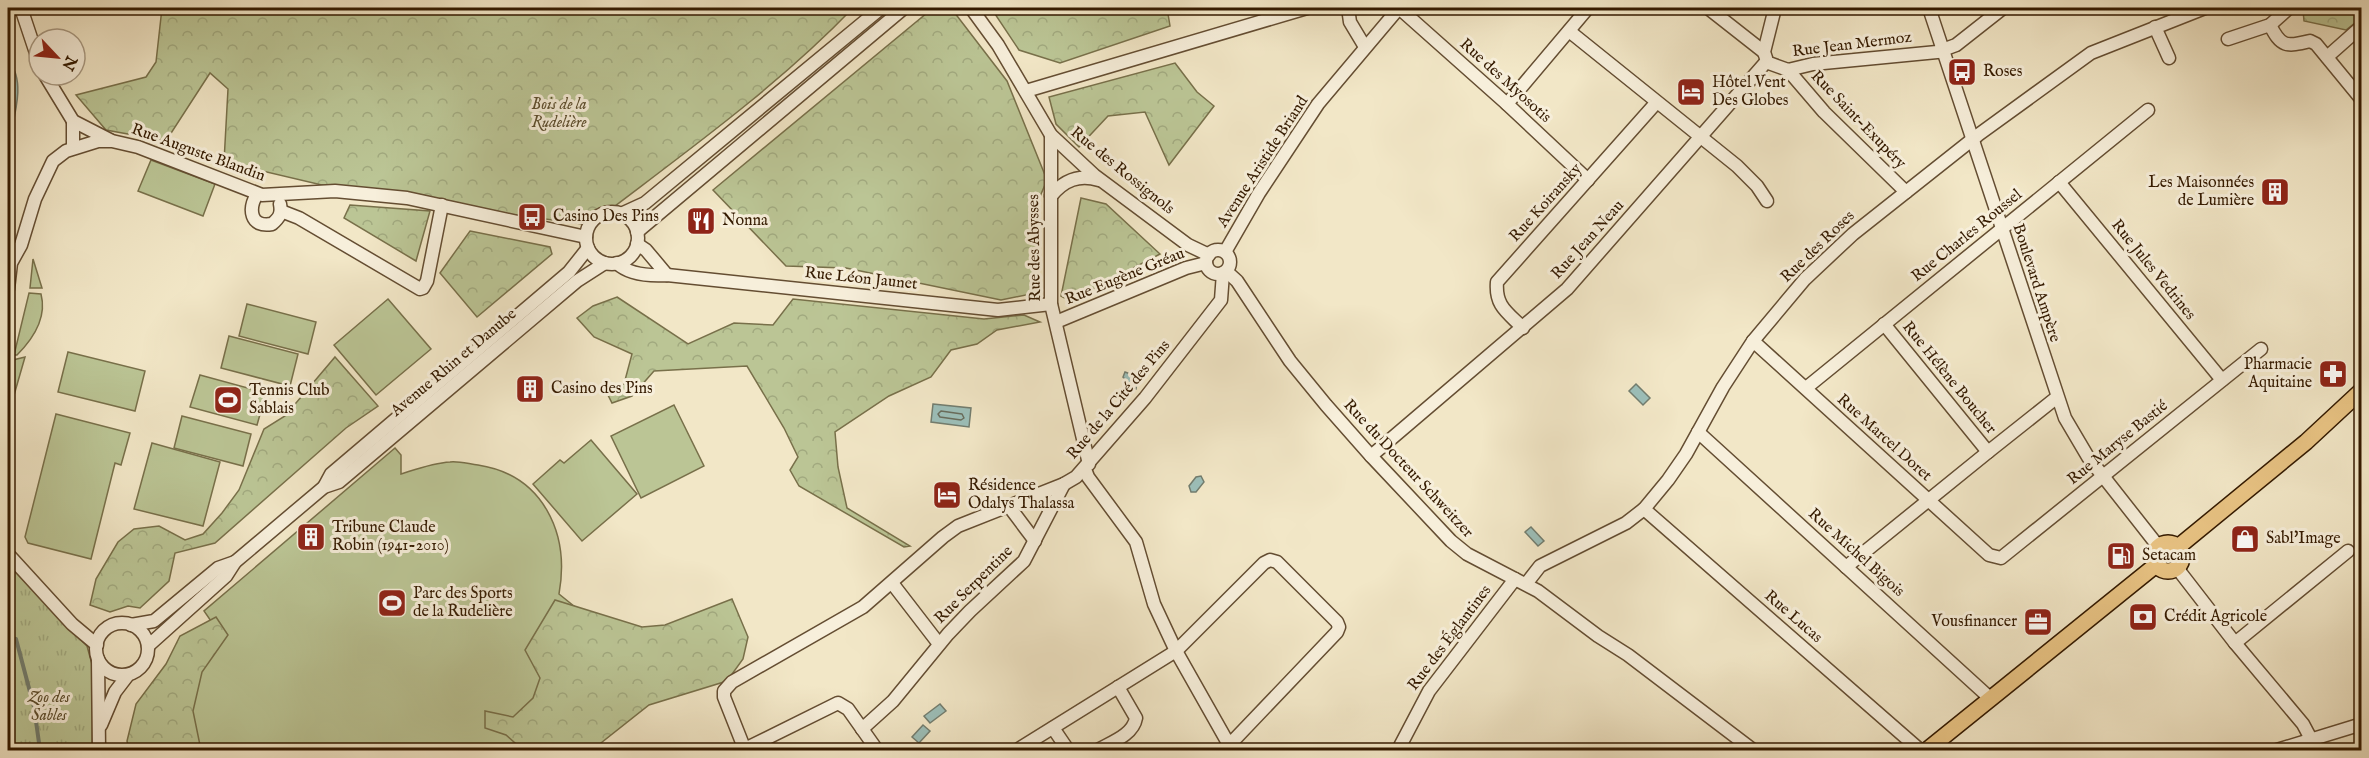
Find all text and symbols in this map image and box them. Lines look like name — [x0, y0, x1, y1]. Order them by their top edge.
north arrow — [27, 27, 87, 87]
street label: Rue Jean Mermoz — [1791, 28, 1913, 62]
street label: Rue des Myosotis — [1455, 35, 1555, 128]
text: N — [57, 51, 81, 73]
bus stop icon: Roses — [1946, 56, 1978, 88]
place label: Roses — [1983, 62, 2023, 82]
street label: Rue Saint-Exupéry — [1806, 67, 1910, 173]
place label: Hôtel Vent Des Globes — [1712, 73, 1789, 111]
hotel icon: Hôtel Vent Des Globes — [1675, 76, 1707, 108]
street label: Avenue Aristide Briand — [1212, 92, 1313, 232]
park label: Bois de la Rudelière — [531, 95, 587, 133]
street label: Rue Auguste Blandin — [128, 119, 268, 187]
street label: Rue des Rossignols — [1066, 123, 1178, 219]
street label: Rue Koiransky — [1505, 159, 1587, 246]
place label: Les Maisonnées de Lumière — [2148, 173, 2254, 211]
building icon: Les Maisonnées de Lumière — [2259, 176, 2291, 208]
street label: Rue Charles Roussel — [1908, 185, 2027, 287]
street label: Rue des Abysses — [1024, 194, 1046, 302]
street label: Rue Jean Neau — [1547, 196, 1629, 284]
bus stop icon: Casino Des Pins — [516, 201, 548, 233]
restaurant icon: Nonna — [685, 205, 717, 237]
street label: Rue des Roses — [1777, 206, 1860, 287]
place label: Casino Des Pins — [553, 207, 659, 227]
place label: Nonna — [722, 211, 768, 231]
street label: Rue Jules Vedrines — [2106, 216, 2200, 325]
street label: Boulevard Ampère — [2007, 221, 2065, 345]
street label: Rue Eugène Gréau — [1062, 244, 1188, 310]
street label: Rue Léon Jaunet — [804, 263, 919, 295]
street label: Avenue Rhin et Danube — [386, 305, 521, 422]
street label: Rue Hélène Boucher — [1897, 318, 2001, 438]
street label: Rue de la Cité des Pins — [1063, 336, 1175, 464]
place label: Pharmacie Aquitaine — [2244, 355, 2312, 393]
pharmacy icon: Pharmacie Aquitaine — [2317, 358, 2349, 390]
building icon: Casino des Pins — [514, 373, 546, 405]
place label: Casino des Pins — [551, 379, 653, 399]
place label: Tennis Club Sablais — [249, 381, 330, 419]
sports icon: Tennis Club Sablais — [212, 384, 244, 416]
street label: Rue Marcel Doret — [1832, 390, 1936, 486]
street label: Rue du Docteur Schweitzer — [1339, 396, 1477, 542]
street label: Rue Maryse Bastié — [2064, 396, 2172, 490]
place label: Résidence Odalys Thalassa — [968, 476, 1075, 514]
hotel icon: Résidence Odalys Thalassa — [931, 479, 963, 511]
street label: Rue Michel Bigois — [1804, 504, 1909, 602]
place label: Tribune Claude Robin (1941-2010) — [332, 518, 449, 556]
building icon: Tribune Claude Robin (1941-2010) — [295, 521, 327, 553]
shop icon: Sabl'Image — [2229, 523, 2261, 555]
place label: Sabl'Image — [2266, 529, 2341, 549]
fuel station icon: Setacam — [2105, 540, 2137, 572]
street label: Rue Serpentine — [931, 542, 1017, 628]
place label: Setacam — [2142, 546, 2196, 566]
street label: Rue des Églantines — [1402, 580, 1496, 695]
place label: Parc des Sports de la Rudelière — [413, 584, 513, 622]
street label: Rue Lucas — [1760, 586, 1826, 648]
sports icon: Parc des Sports de la Rudelière — [376, 587, 408, 619]
bank icon: Crédit Agricole — [2127, 601, 2159, 633]
office icon: Vousfinancer — [2022, 606, 2054, 638]
place label: Crédit Agricole — [2164, 607, 2267, 627]
place label: Vousfinancer — [1931, 612, 2017, 632]
park label: Zoo des Sables — [26, 688, 70, 726]

